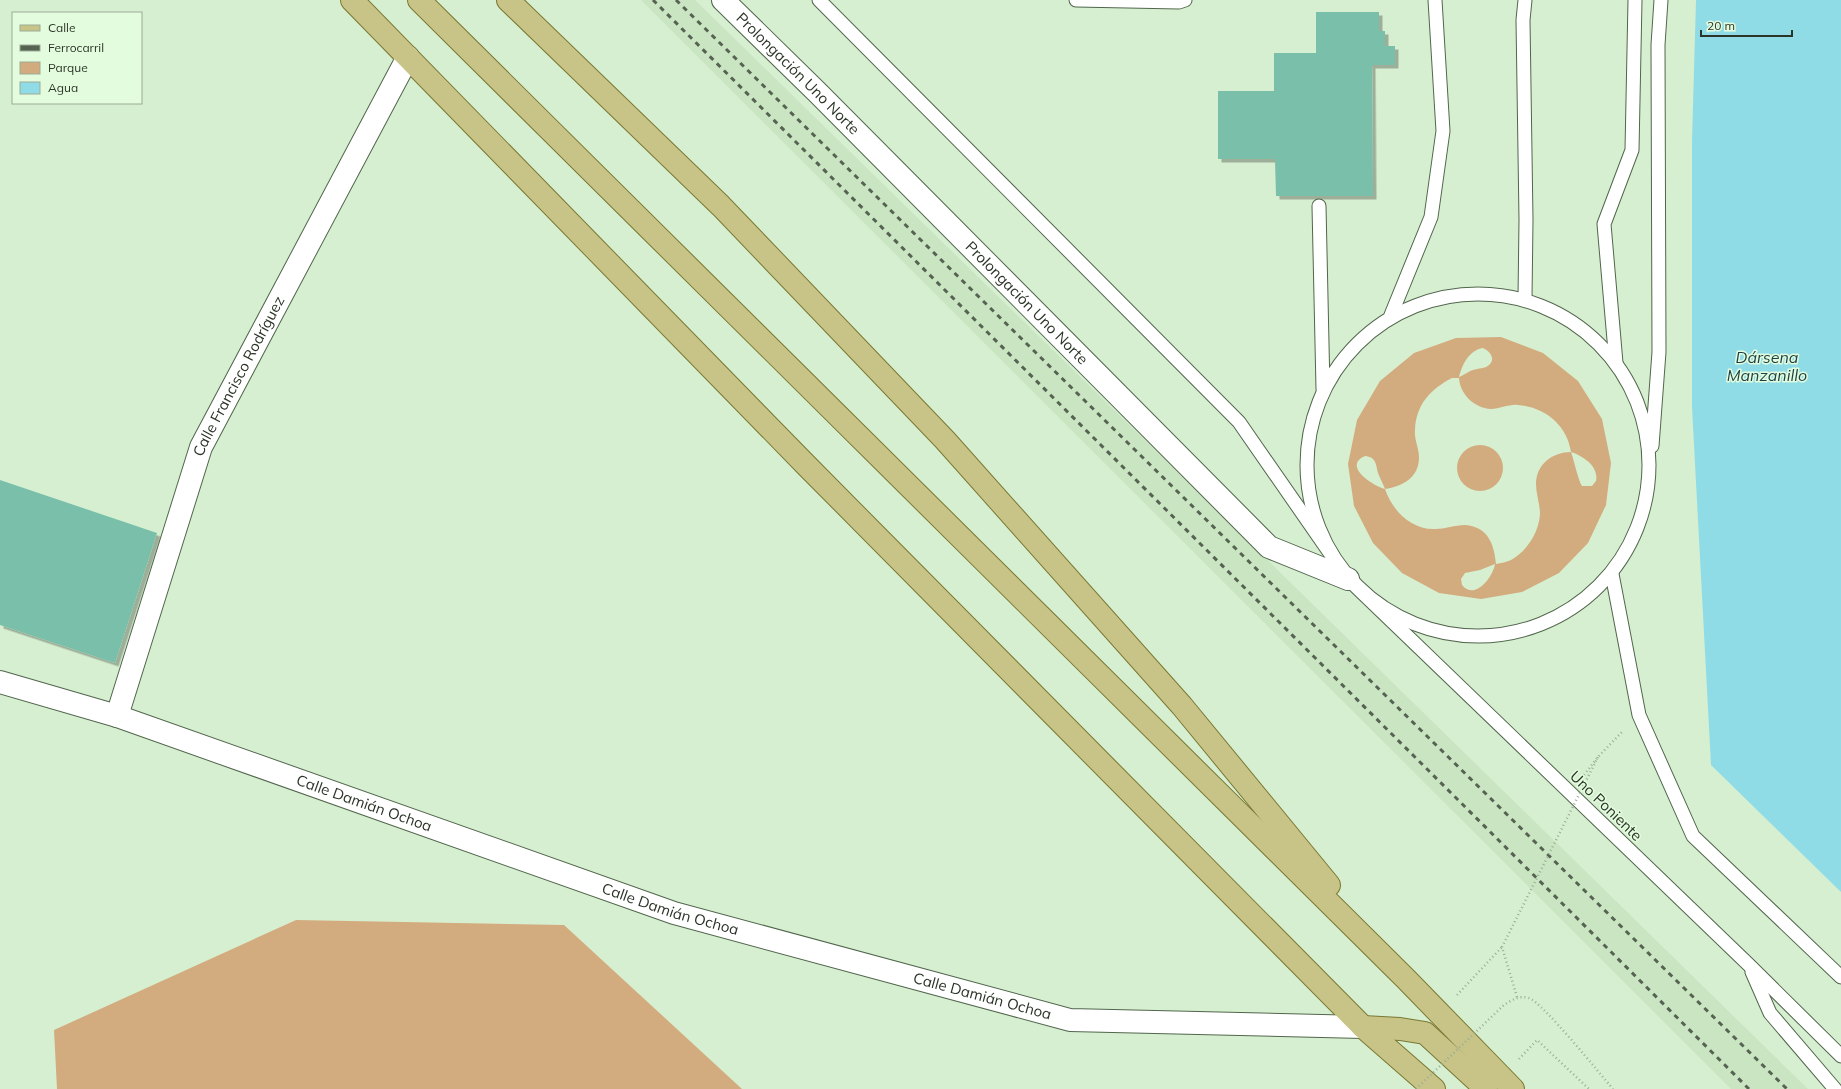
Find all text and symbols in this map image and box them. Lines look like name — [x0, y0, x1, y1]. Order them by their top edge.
street label: Prolongación Uno Norte — [732, 8, 864, 138]
legend — [12, 12, 142, 104]
scale bar — [1701, 12, 1792, 38]
text: 20 m — [1707, 18, 1735, 33]
text: Calle — [48, 20, 75, 35]
text: Ferrocarril — [48, 40, 104, 55]
text: Parque — [48, 60, 88, 75]
text: Agua — [48, 80, 78, 95]
street label: Prolongación Uno Norte — [962, 237, 1092, 368]
street label: Calle Francisco Rodríguez — [189, 292, 288, 458]
water label: Dársena Manzanillo — [1727, 347, 1807, 385]
street label: Uno Poniente — [1566, 767, 1646, 845]
street label: Calle Damián Ochoa — [294, 770, 435, 836]
street label: Calle Damián Ochoa — [599, 878, 741, 939]
street label: Calle Damián Ochoa — [911, 968, 1054, 1024]

